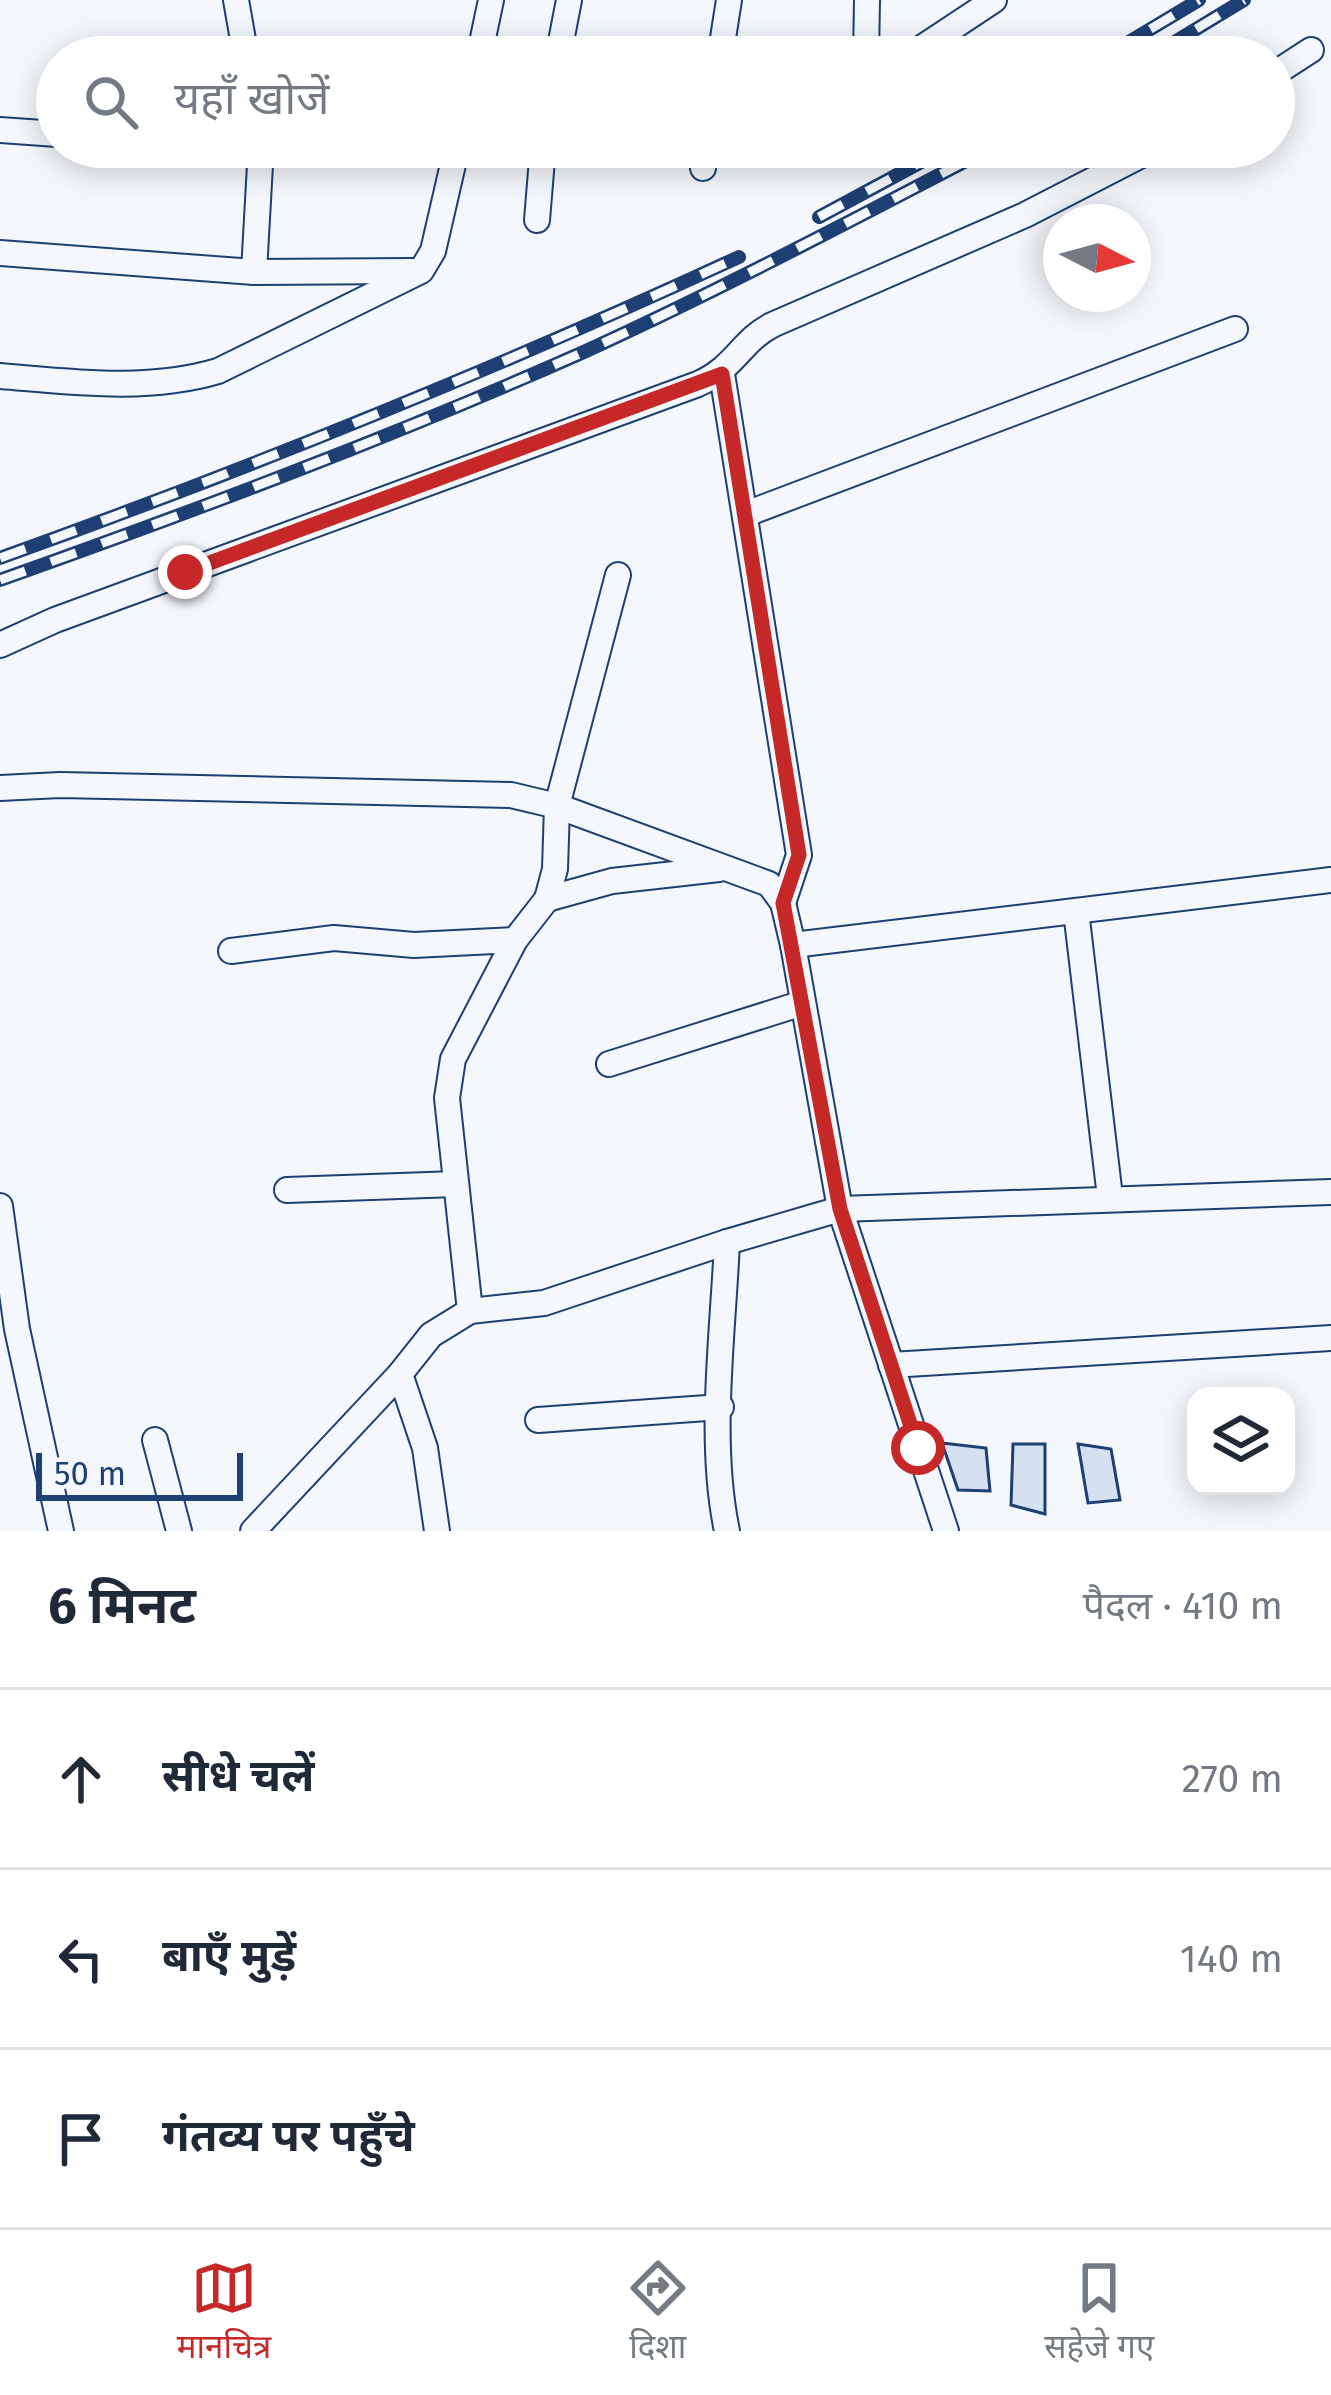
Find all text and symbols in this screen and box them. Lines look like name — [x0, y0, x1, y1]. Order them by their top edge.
search box — [36, 36, 1295, 168]
icon: search — [78, 69, 144, 135]
text: यहाँ खोजें — [174, 72, 329, 126]
north arrow — [1043, 204, 1151, 312]
route end — [158, 545, 212, 599]
map controls — [1187, 1387, 1295, 1495]
button: layers — [1187, 1387, 1295, 1495]
route start — [891, 1421, 945, 1475]
scale bar — [36, 1447, 243, 1500]
text: 50 m — [54, 1454, 126, 1494]
text: 6 मिनट — [48, 1575, 196, 1637]
text: पैदल · 410 m — [1083, 1583, 1283, 1629]
icon: ahead — [48, 1746, 114, 1812]
text: सीधे चलें — [162, 1749, 315, 1803]
text: 270 m — [1182, 1756, 1283, 1802]
icon: left — [48, 1926, 114, 1992]
text: बाएँ मुड़ें — [162, 1929, 296, 1983]
text: 140 m — [1180, 1936, 1283, 1982]
icon: arrive — [48, 2106, 114, 2172]
text: गंतव्य पर पहुँचे — [162, 2109, 415, 2163]
tab: मानचित्र — [177, 2255, 271, 2371]
tab: दिशा — [625, 2255, 691, 2371]
tab: सहेजे गए — [1044, 2255, 1154, 2371]

